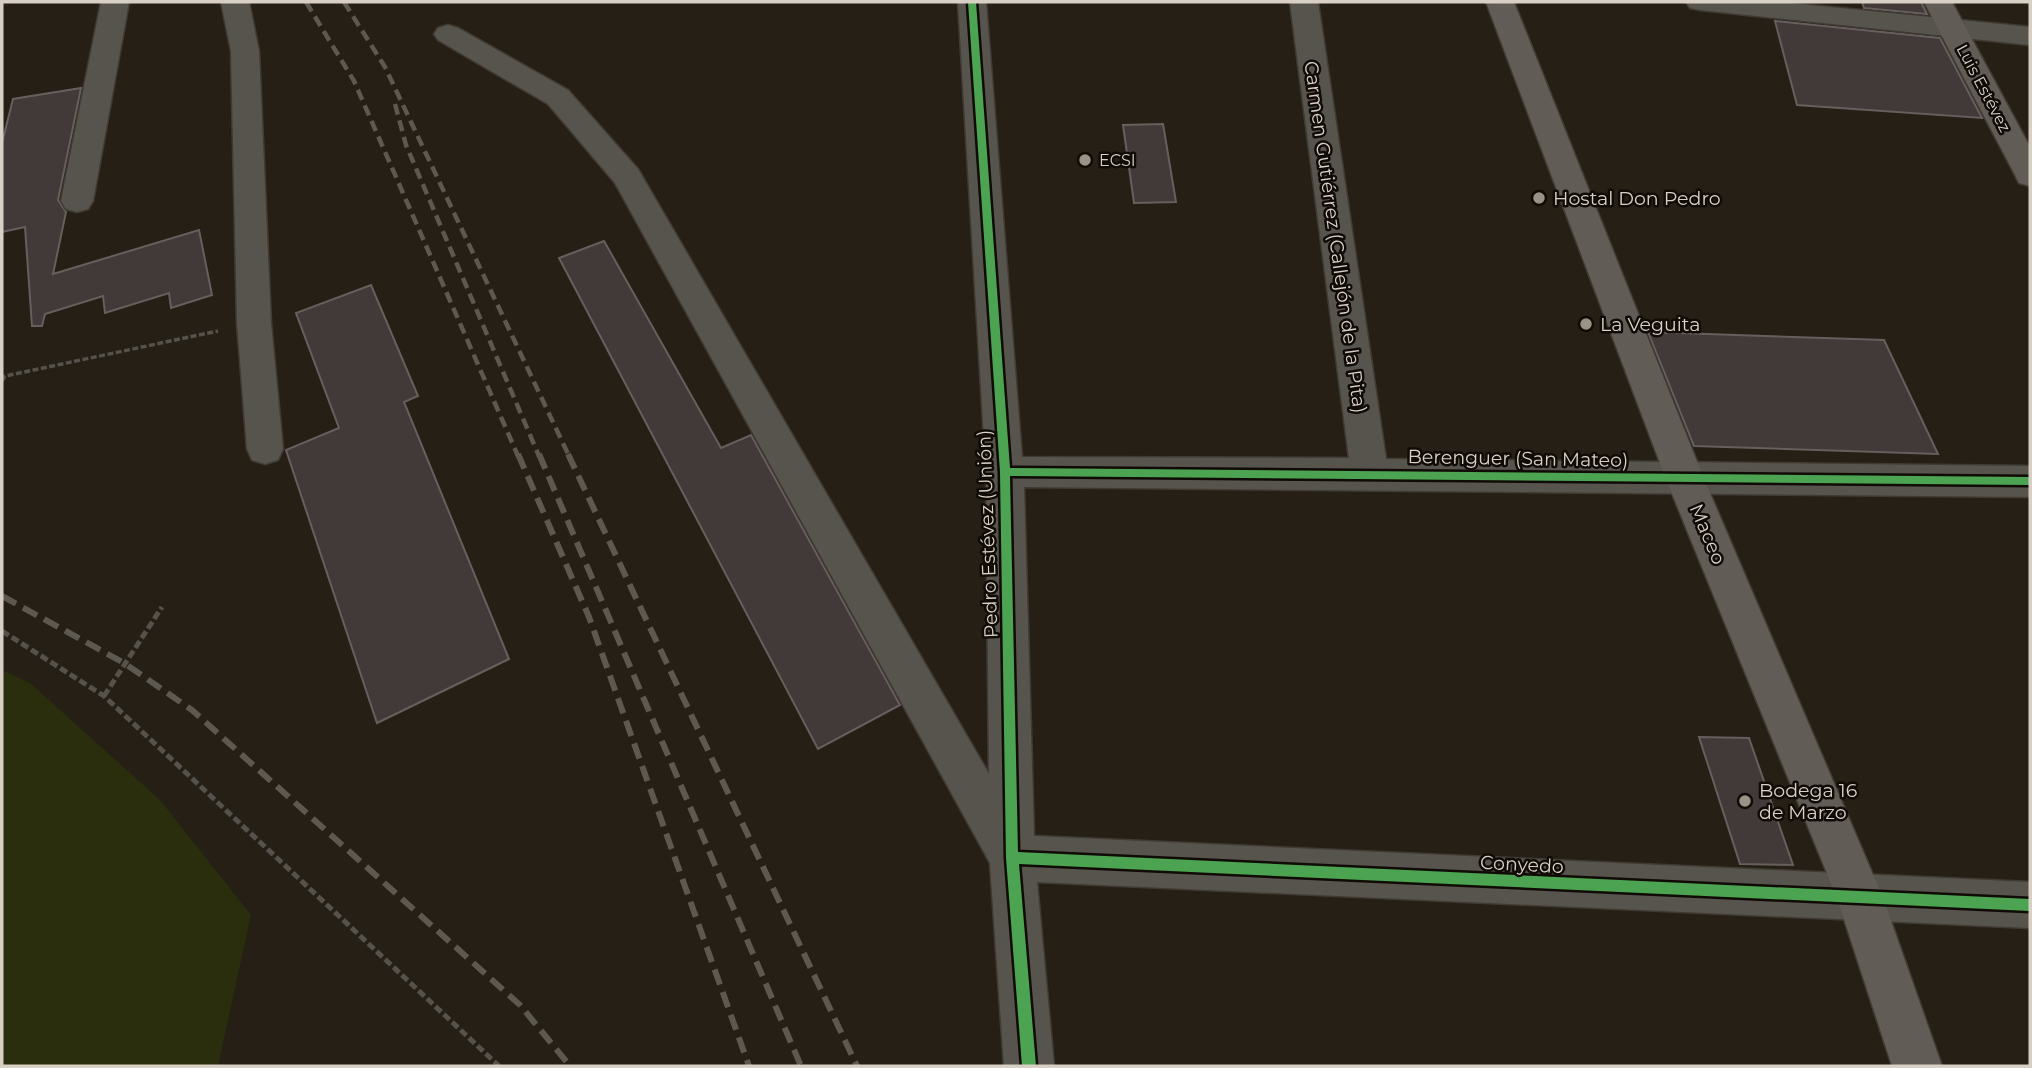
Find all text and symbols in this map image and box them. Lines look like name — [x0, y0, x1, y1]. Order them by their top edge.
street label: Luis Estévez — [1952, 41, 2015, 135]
street label: Carmen Gutiérrez (Callejón de la Pita) — [1299, 59, 1372, 415]
place label: ECSI — [1099, 151, 1136, 170]
marker: ECSI — [1077, 152, 1093, 168]
place label: Hostal Don Pedro — [1553, 187, 1721, 210]
marker: Hostal Don Pedro — [1531, 190, 1547, 206]
place label: La Veguita — [1600, 313, 1700, 336]
marker: La Veguita — [1578, 316, 1594, 332]
street label: Pedro Estévez (Unión) — [972, 429, 1003, 639]
street label: Berenguer (San Mateo) — [1407, 445, 1629, 472]
street label: Maceo — [1685, 501, 1731, 568]
place label: Bodega 16 de Marzo — [1759, 779, 1857, 824]
marker: Bodega 16 de Marzo — [1737, 793, 1753, 809]
street label: Conyedo — [1480, 851, 1564, 878]

